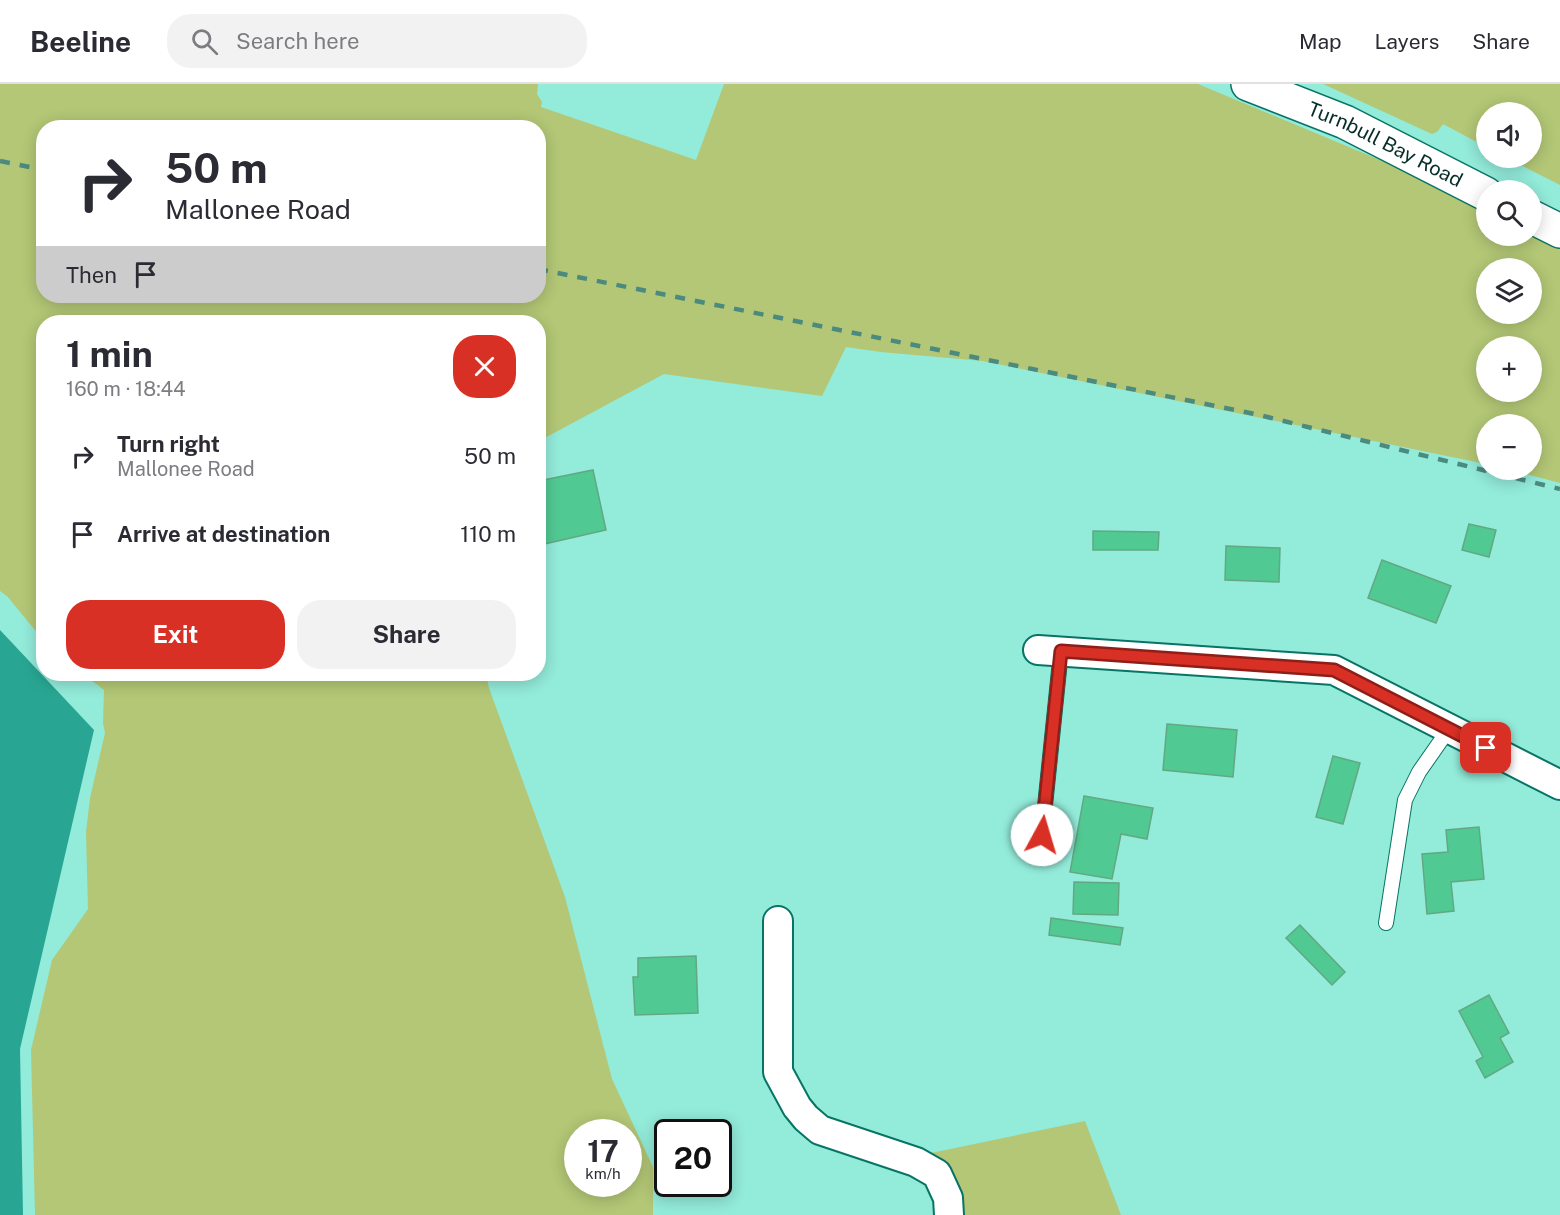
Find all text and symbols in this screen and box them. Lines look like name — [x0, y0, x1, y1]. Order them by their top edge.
search box — [167, 14, 587, 68]
text: Beeline — [30, 25, 131, 58]
icon: search — [188, 25, 221, 58]
text: Search here — [236, 28, 360, 54]
text: Map — [1299, 29, 1342, 54]
text: Layers — [1375, 29, 1439, 54]
text: Share — [1472, 29, 1530, 54]
street label: Turnbull Bay Road — [1304, 97, 1467, 192]
map controls — [1476, 102, 1542, 480]
button: sound — [1476, 102, 1542, 168]
text: 50 m — [165, 143, 268, 192]
icon: right — [66, 144, 144, 222]
button: search — [1476, 180, 1542, 246]
text: Mallonee Road — [165, 193, 351, 225]
icon: arrive — [129, 258, 162, 291]
button: layers — [1476, 258, 1542, 324]
text: Then — [66, 262, 117, 288]
text: 1 min — [66, 333, 153, 375]
button: close — [453, 335, 516, 398]
button: + — [1476, 336, 1542, 402]
text: 160 m · 18:44 — [66, 377, 186, 401]
button: − — [1476, 414, 1542, 480]
text: Turn right — [117, 431, 220, 457]
icon: right — [66, 440, 99, 473]
text: 50 m — [464, 443, 516, 469]
text: Mallonee Road — [117, 457, 255, 481]
icon: arrive — [66, 518, 99, 551]
text: Arrive at destination — [117, 521, 330, 547]
text: 110 m — [460, 521, 516, 547]
button: Exit — [66, 600, 285, 669]
button: Share — [297, 600, 516, 669]
pin — [1460, 722, 1511, 773]
icon: arrive — [1469, 731, 1502, 764]
position arrow — [1010, 803, 1074, 867]
speed limit sign: 20 — [654, 1119, 732, 1197]
text: 17 — [587, 1133, 619, 1169]
text: km/h — [585, 1165, 621, 1182]

